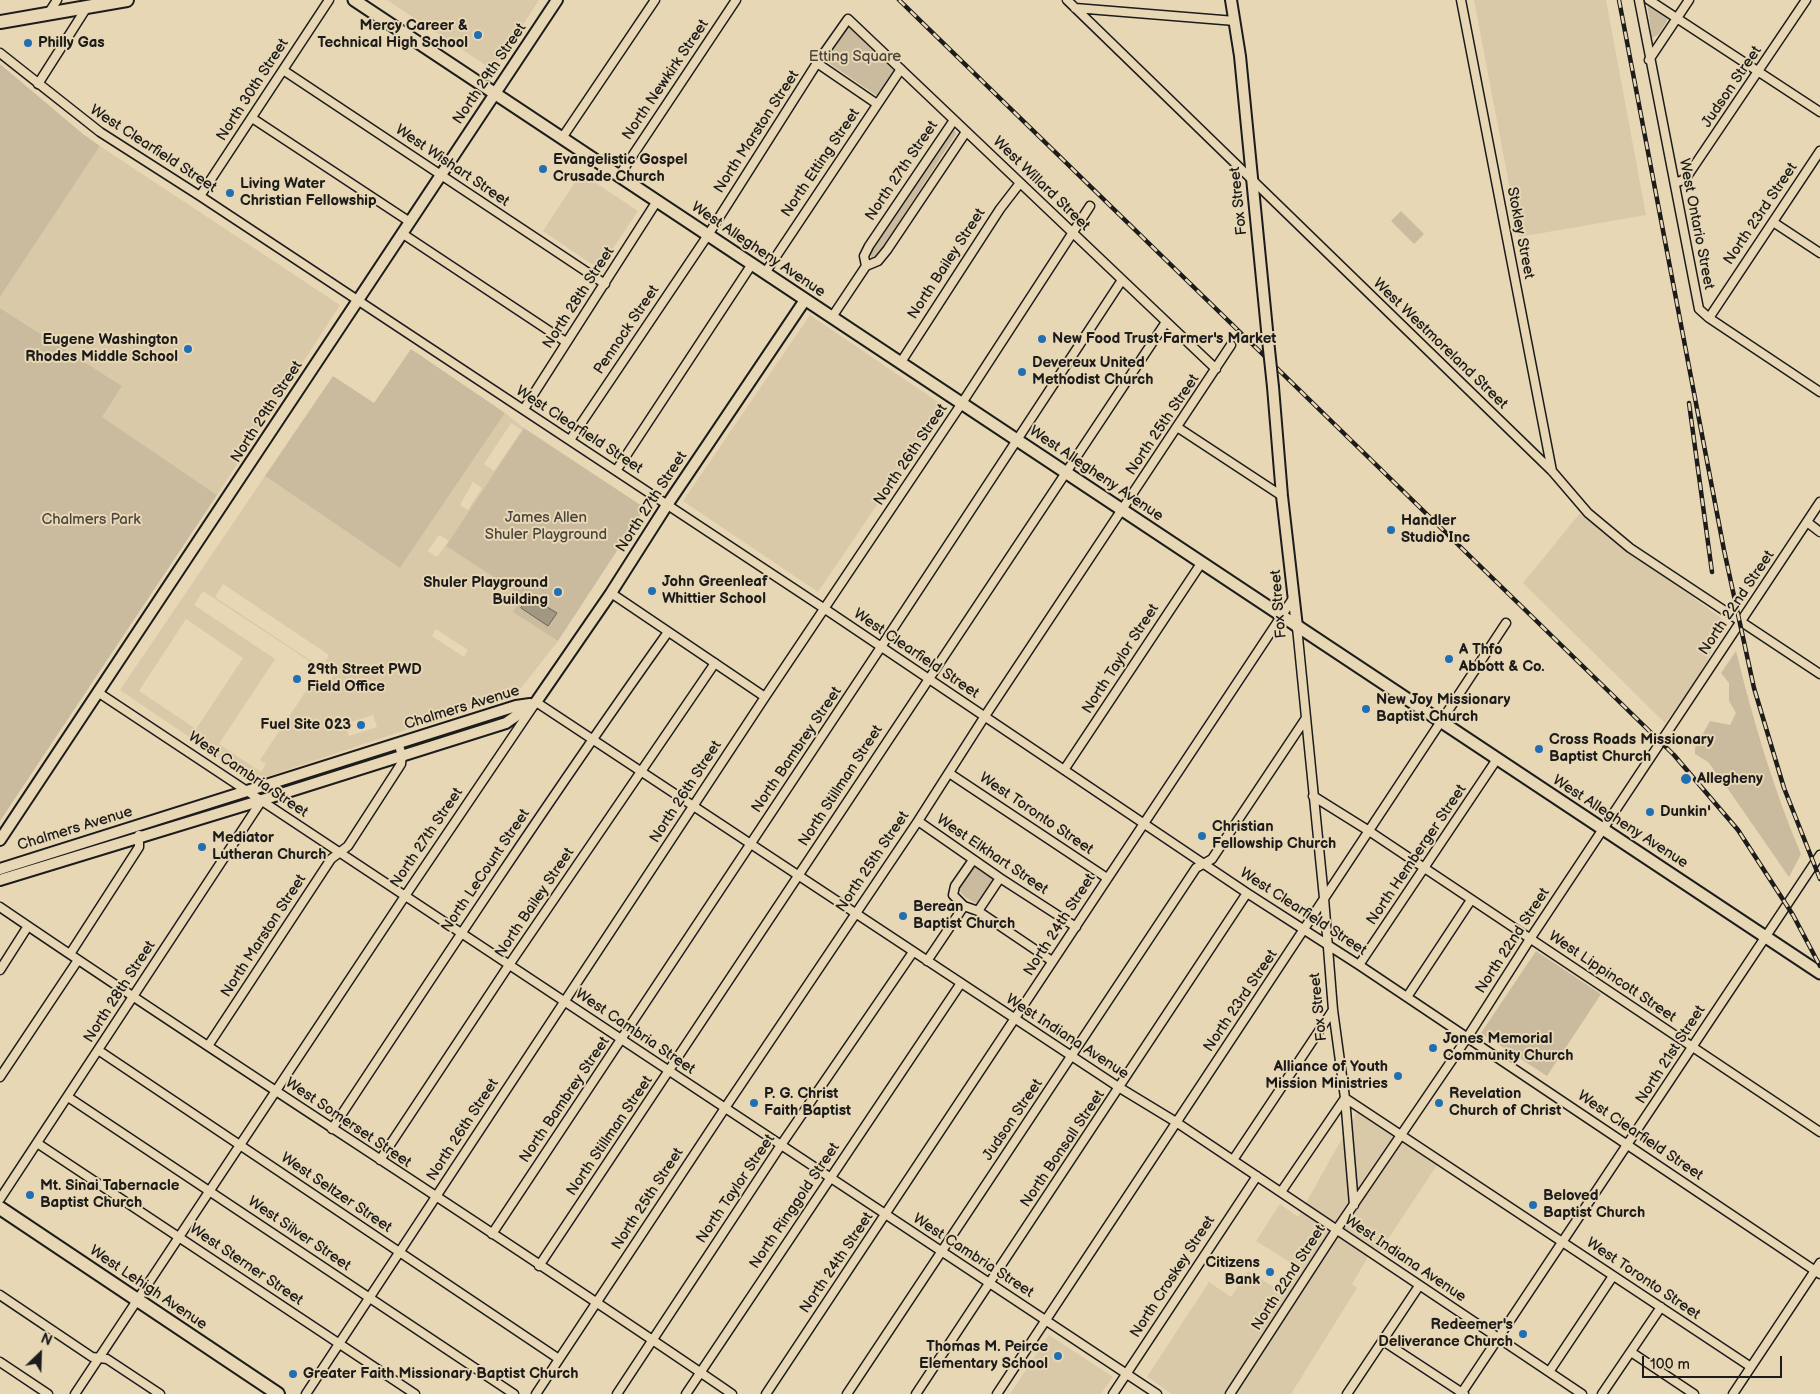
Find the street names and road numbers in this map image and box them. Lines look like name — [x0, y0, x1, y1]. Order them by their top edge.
street label: North Newkirk Street — [619, 16, 713, 144]
street label: North 29th Street — [450, 20, 530, 128]
street label: North 30th Street — [213, 35, 293, 145]
street label: Judson Street — [1698, 43, 1766, 131]
street label: North Marston Street — [711, 67, 803, 197]
street label: West Clearfield Street — [86, 101, 220, 197]
street label: North Etting Street — [778, 105, 864, 221]
street label: North 27th Street — [862, 118, 942, 224]
street label: West Wishart Street — [391, 121, 513, 211]
street label: West Willard Street — [989, 133, 1093, 235]
street label: West Ontario Street — [1674, 157, 1718, 291]
street label: North 23rd Street — [1720, 160, 1802, 268]
street label: Fox Street — [1226, 166, 1252, 236]
street label: Stokley Street — [1502, 186, 1538, 280]
street label: West Allegheny Avenue — [688, 198, 828, 302]
street label: North Bailey Street — [904, 205, 990, 323]
street label: North 28th Street — [539, 244, 619, 352]
street label: West Westmoreland Street — [1369, 275, 1511, 413]
street label: Pennock Street — [591, 282, 663, 378]
street label: North 29th Street — [227, 358, 307, 466]
street label: North 25th Street — [1123, 371, 1203, 479]
street label: West Clearfield Street — [512, 382, 646, 478]
street label: North 26th Street — [870, 401, 952, 509]
street label: West Allegheny Avenue — [1026, 422, 1166, 526]
street label: North 27th Street — [613, 448, 691, 556]
street label: North 22nd Street — [1695, 547, 1779, 659]
street label: Fox Street — [1267, 569, 1291, 639]
street label: North Taylor Street — [1079, 601, 1163, 717]
street label: West Clearfield Street — [850, 605, 982, 703]
street label: Chalmers Avenue — [402, 682, 522, 734]
street label: North Bambrey Street — [748, 684, 846, 816]
street label: North Stillman Street — [795, 722, 887, 850]
street label: West Cambria Street — [185, 728, 311, 822]
street label: North 26th Street — [646, 737, 726, 847]
street label: West Toronto Street — [976, 769, 1096, 859]
street label: West Allegheny Avenue — [1549, 771, 1691, 873]
street label: North Hemberger Street — [1363, 781, 1471, 929]
street label: North 27th Street — [387, 785, 467, 891]
street label: Chalmers Avenue — [15, 803, 135, 855]
street label: North LeCount Street — [438, 806, 534, 936]
street label: North 25th Street — [833, 808, 913, 916]
street label: West Elkhart Street — [933, 811, 1051, 899]
street label: North Bailey Street — [492, 845, 578, 961]
street label: West Clearfield Street — [1236, 864, 1370, 960]
street label: North Marston Street — [218, 871, 310, 1001]
street label: North 24th Street — [1020, 871, 1100, 979]
street label: North 22nd Street — [1472, 885, 1554, 997]
street label: West Lippincott Street — [1545, 928, 1679, 1026]
street label: North 28th Street — [80, 938, 160, 1046]
street label: North 23rd Street — [1200, 947, 1282, 1055]
street label: Fox Street — [1306, 972, 1332, 1042]
street label: West Cambria Street — [572, 985, 698, 1079]
street label: West Indiana Avenue — [1002, 991, 1132, 1083]
street label: North 21st Street — [1632, 1002, 1710, 1108]
street label: North Bambrey Street — [516, 1034, 614, 1166]
street label: North Stillman Street — [563, 1073, 657, 1199]
street label: West Somerset Street — [282, 1074, 414, 1172]
street label: North 26th Street — [423, 1075, 503, 1185]
street label: Judson Street — [979, 1076, 1047, 1164]
street label: North Bonsall Street — [1017, 1087, 1109, 1211]
street label: West Clearfield Street — [1574, 1087, 1706, 1185]
street label: North Taylor Street — [693, 1131, 779, 1247]
street label: North Ringgold Street — [746, 1140, 844, 1272]
street label: North 25th Street — [608, 1145, 688, 1253]
street label: West Seltzer Street — [277, 1149, 395, 1237]
street label: West Silver Street — [244, 1193, 354, 1275]
street label: North 24th Street — [796, 1209, 878, 1317]
street label: West Cambria Street — [909, 1210, 1037, 1302]
street label: West Indiana Avenue — [1341, 1212, 1469, 1306]
street label: North Croskey Street — [1127, 1213, 1219, 1341]
street label: West Sterner Street — [186, 1220, 306, 1310]
street label: North 22nd Street — [1248, 1222, 1330, 1334]
street label: West Toronto Street — [1583, 1234, 1703, 1324]
street label: West Lehigh Avenue — [86, 1242, 210, 1334]

